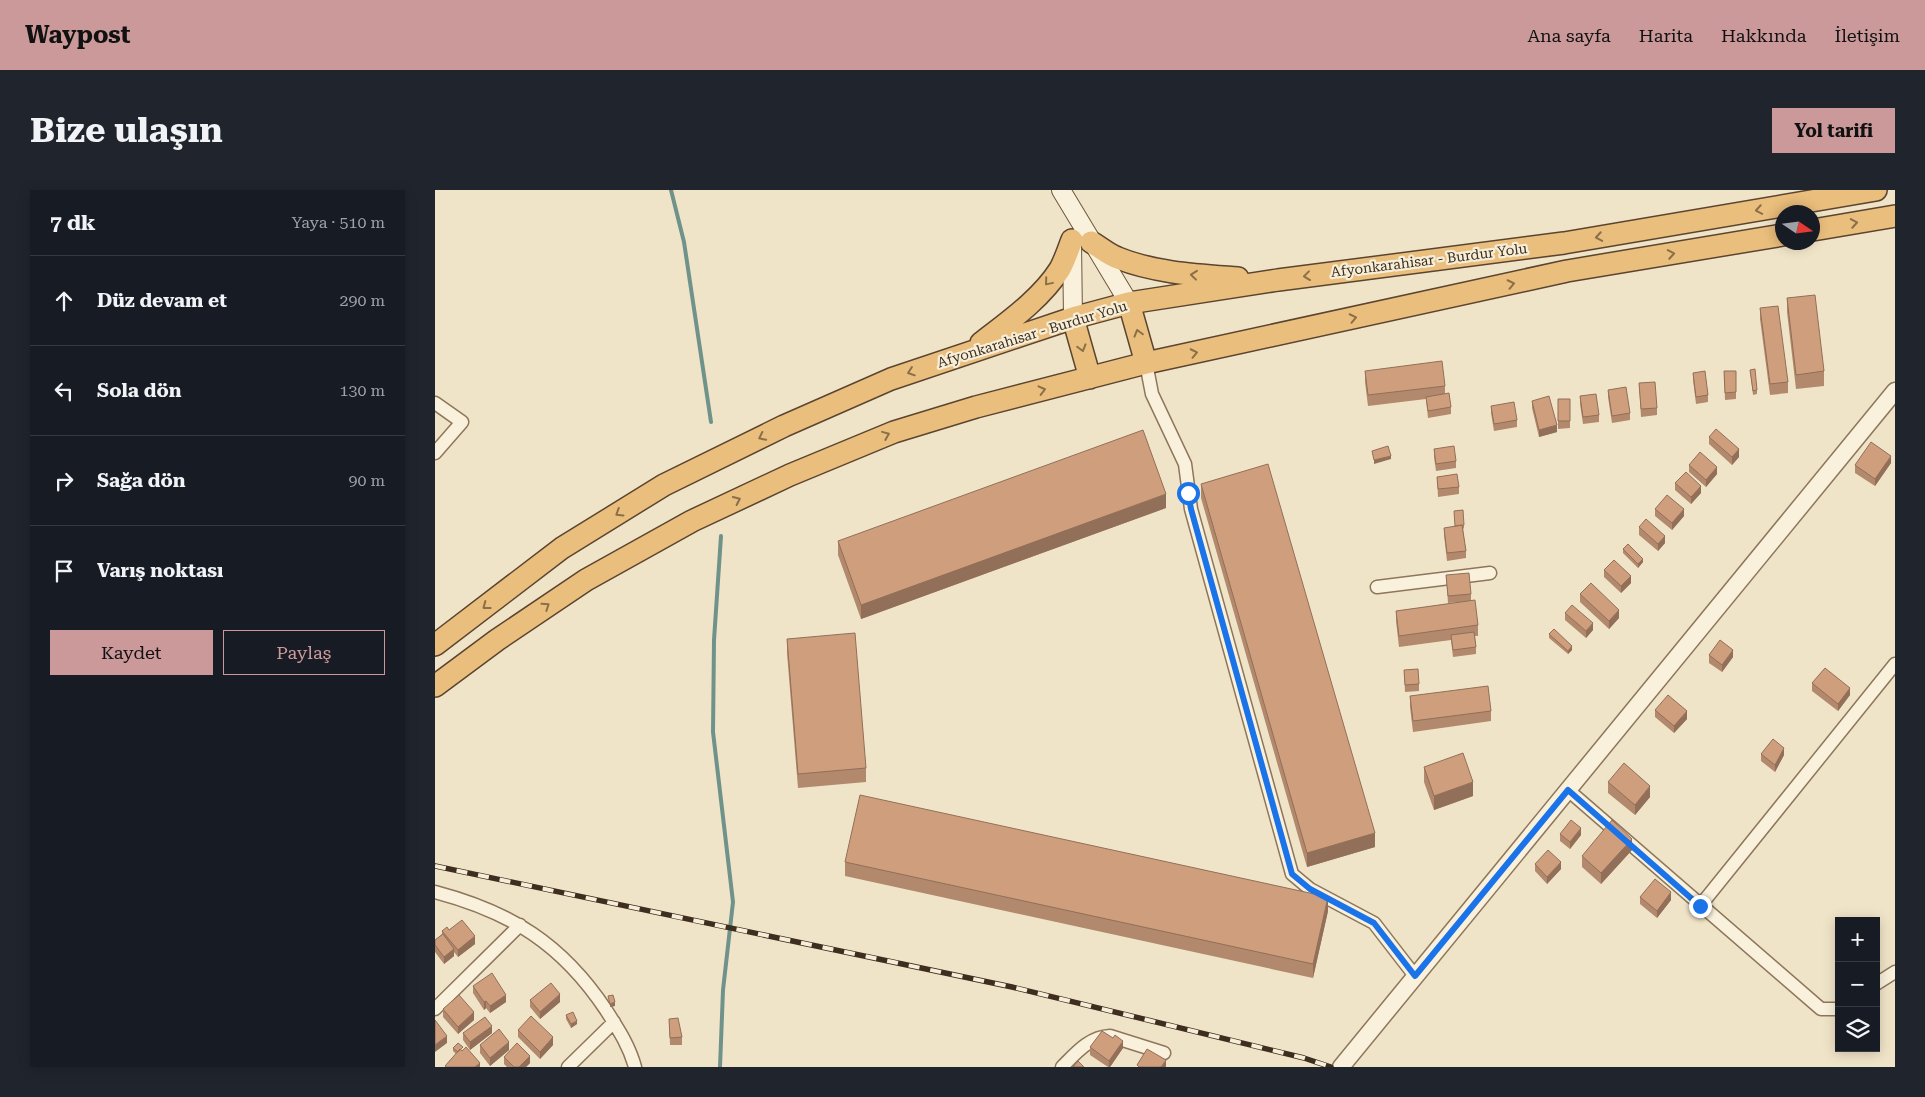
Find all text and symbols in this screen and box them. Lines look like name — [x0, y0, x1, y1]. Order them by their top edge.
text: Waypost — [25, 21, 130, 49]
text: Ana sayfa — [1527, 25, 1611, 46]
text: Harita — [1639, 25, 1693, 46]
text: Hakkında — [1721, 25, 1807, 46]
text: İletişim — [1835, 25, 1900, 46]
button: Yol tarifi — [1772, 108, 1895, 153]
text: Bize ulaşın — [30, 110, 223, 151]
one-way arrow — [1755, 204, 1764, 214]
north arrow — [1775, 205, 1820, 250]
text: 7 dk — [50, 211, 96, 235]
text: Yaya · 510 m — [292, 213, 385, 232]
one-way arrow — [1849, 218, 1858, 228]
one-way arrow — [1595, 231, 1603, 242]
street label: Afyonkarahisar - Burdur Yolu — [1330, 240, 1528, 280]
one-way arrow — [1667, 249, 1675, 259]
one-way arrow — [1190, 269, 1198, 280]
one-way arrow — [1303, 270, 1311, 281]
one-way arrow — [1045, 277, 1054, 286]
one-way arrow — [1507, 279, 1516, 289]
icon: ahead — [50, 287, 78, 315]
text: Düz devam et — [97, 289, 227, 312]
text: 290 m — [339, 291, 385, 310]
street label: Afyonkarahisar - Burdur Yolu — [935, 297, 1129, 371]
one-way arrow — [1348, 313, 1357, 324]
one-way arrow — [1133, 330, 1143, 338]
one-way arrow — [1076, 344, 1086, 352]
one-way arrow — [1189, 348, 1198, 359]
one-way arrow — [907, 366, 915, 376]
icon: left — [50, 377, 78, 405]
text: Sola dön — [97, 379, 182, 402]
text: 130 m — [339, 381, 385, 400]
one-way arrow — [1037, 385, 1046, 396]
one-way arrow — [758, 431, 767, 441]
one-way arrow — [881, 431, 890, 442]
icon: right — [50, 467, 78, 495]
text: Sağa dön — [97, 469, 185, 492]
text: 90 m — [348, 471, 385, 490]
route start — [1177, 482, 1200, 505]
one-way arrow — [731, 496, 740, 506]
one-way arrow — [615, 507, 624, 517]
icon: arrive — [50, 557, 78, 585]
text: Varış noktası — [97, 559, 223, 582]
one-way arrow — [483, 601, 492, 609]
one-way arrow — [541, 603, 550, 613]
button: Kaydet — [50, 630, 213, 675]
button: Paylaş — [223, 630, 385, 675]
route end — [1689, 895, 1712, 918]
map controls — [1835, 917, 1880, 1052]
button: + — [1835, 917, 1880, 962]
button: − — [1835, 962, 1880, 1007]
button: layers — [1835, 1007, 1880, 1052]

